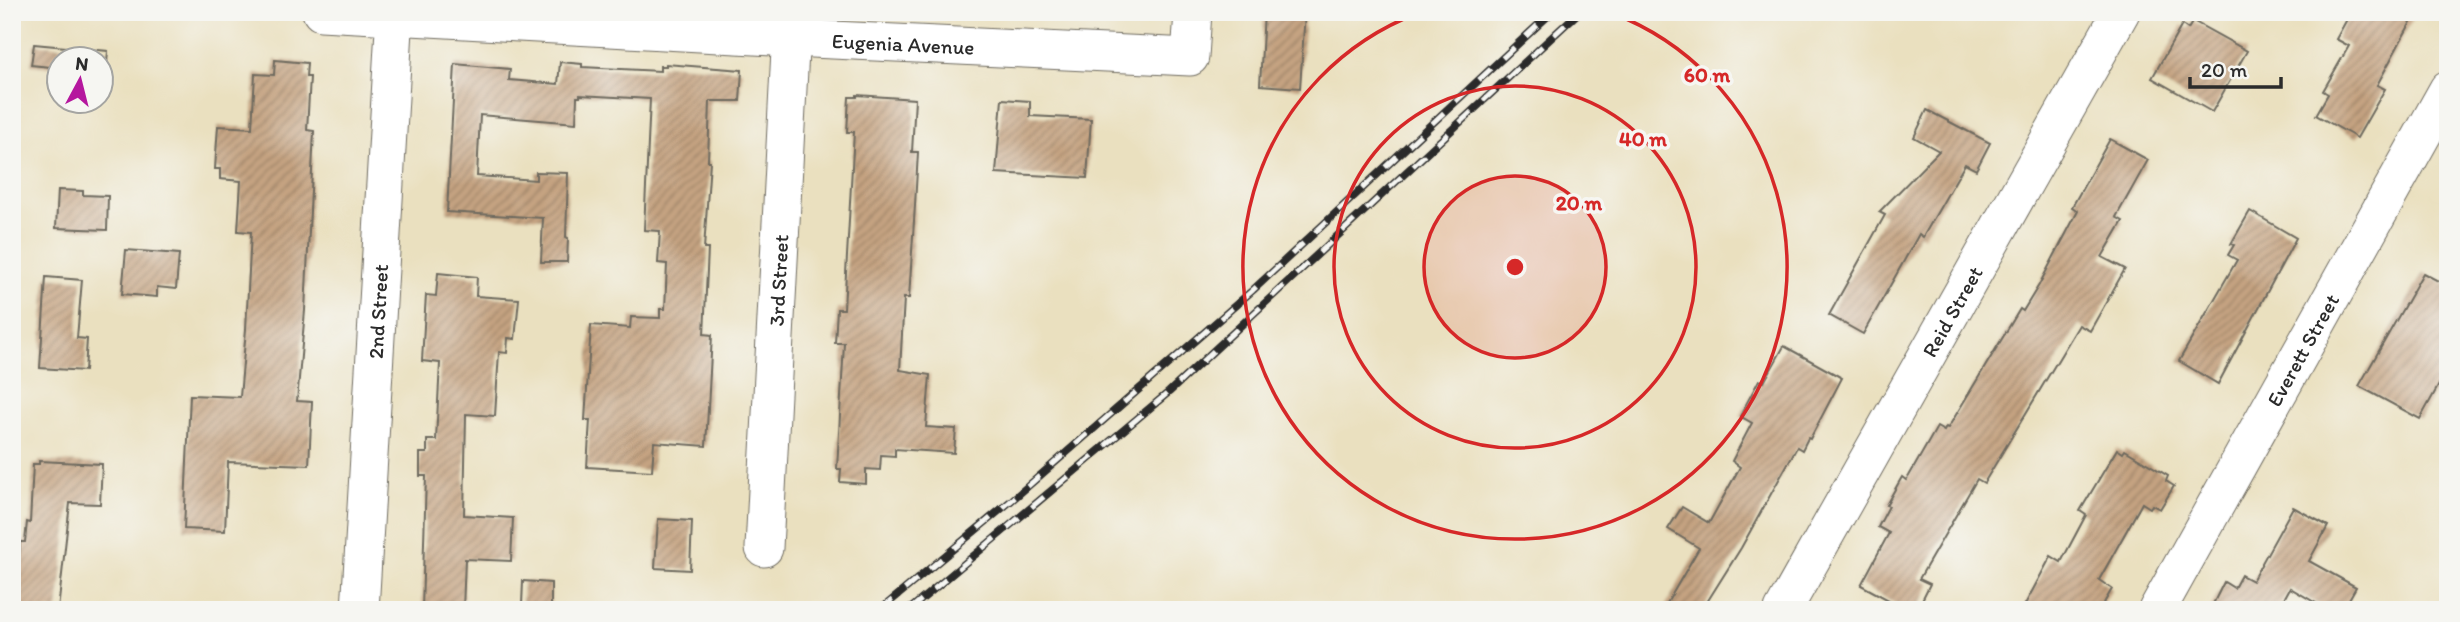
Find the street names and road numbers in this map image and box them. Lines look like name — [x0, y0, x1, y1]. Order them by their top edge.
street label: Eugenia Avenue — [831, 27, 975, 59]
street label: 3rd Street — [763, 234, 793, 327]
street label: Reid Street — [1916, 261, 1987, 361]
street label: 2nd Street — [362, 263, 393, 360]
street label: Everett Street — [2261, 289, 2344, 410]

